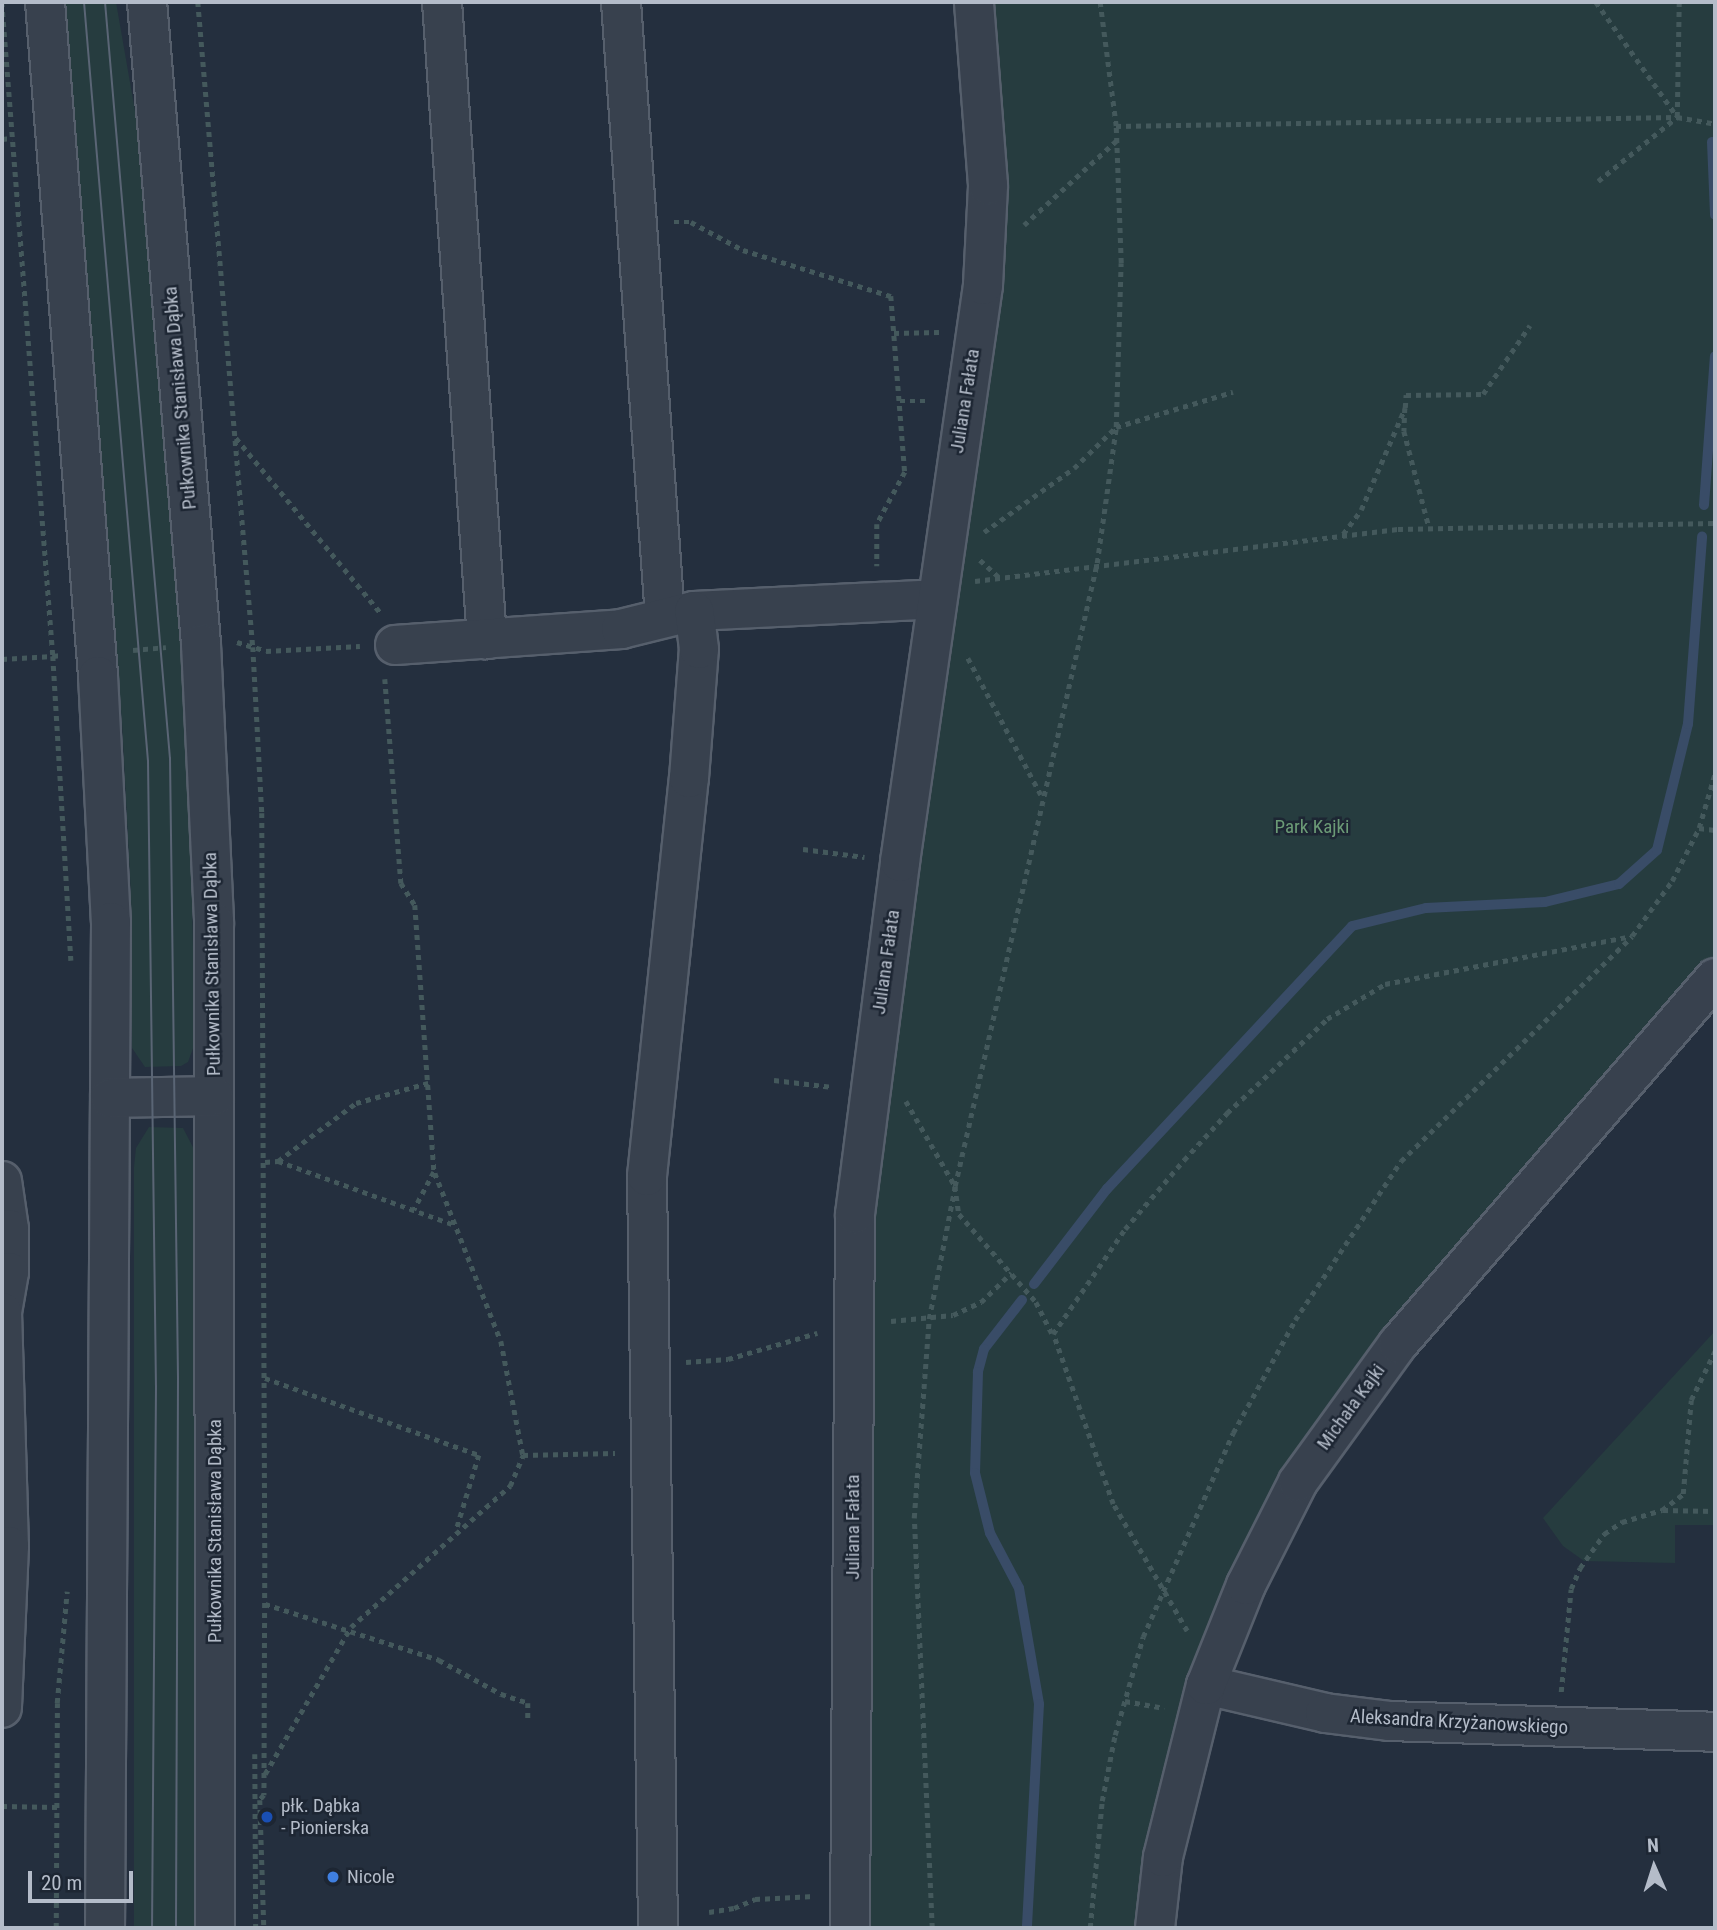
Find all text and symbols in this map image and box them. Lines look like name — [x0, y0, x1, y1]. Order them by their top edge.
street label: Pułkownika Stanisława Dąbka — [159, 285, 201, 511]
street label: Juliana Fałata — [945, 347, 985, 455]
park label: Park Kajki — [1275, 816, 1349, 838]
street label: Pułkownika Stanisława Dąbka — [199, 852, 225, 1076]
street label: Juliana Fałata — [867, 908, 905, 1016]
street label: Michała Kajki — [1312, 1360, 1390, 1454]
street label: Pułkownika Stanisława Dąbka — [204, 1419, 226, 1643]
street label: Juliana Fałata — [842, 1474, 864, 1580]
street label: Aleksandra Krzyżanowskiego — [1349, 1705, 1569, 1739]
place label: płk. Dąbka - Pionierska — [281, 1795, 369, 1839]
marker: płk. Dąbka - Pionierska — [259, 1809, 275, 1825]
north arrow — [1619, 1832, 1689, 1902]
text: N — [1646, 1834, 1659, 1857]
scale bar — [32, 1856, 136, 1900]
place label: Nicole — [347, 1866, 395, 1888]
marker: Nicole — [325, 1869, 341, 1885]
text: 20 m — [41, 1871, 82, 1895]

